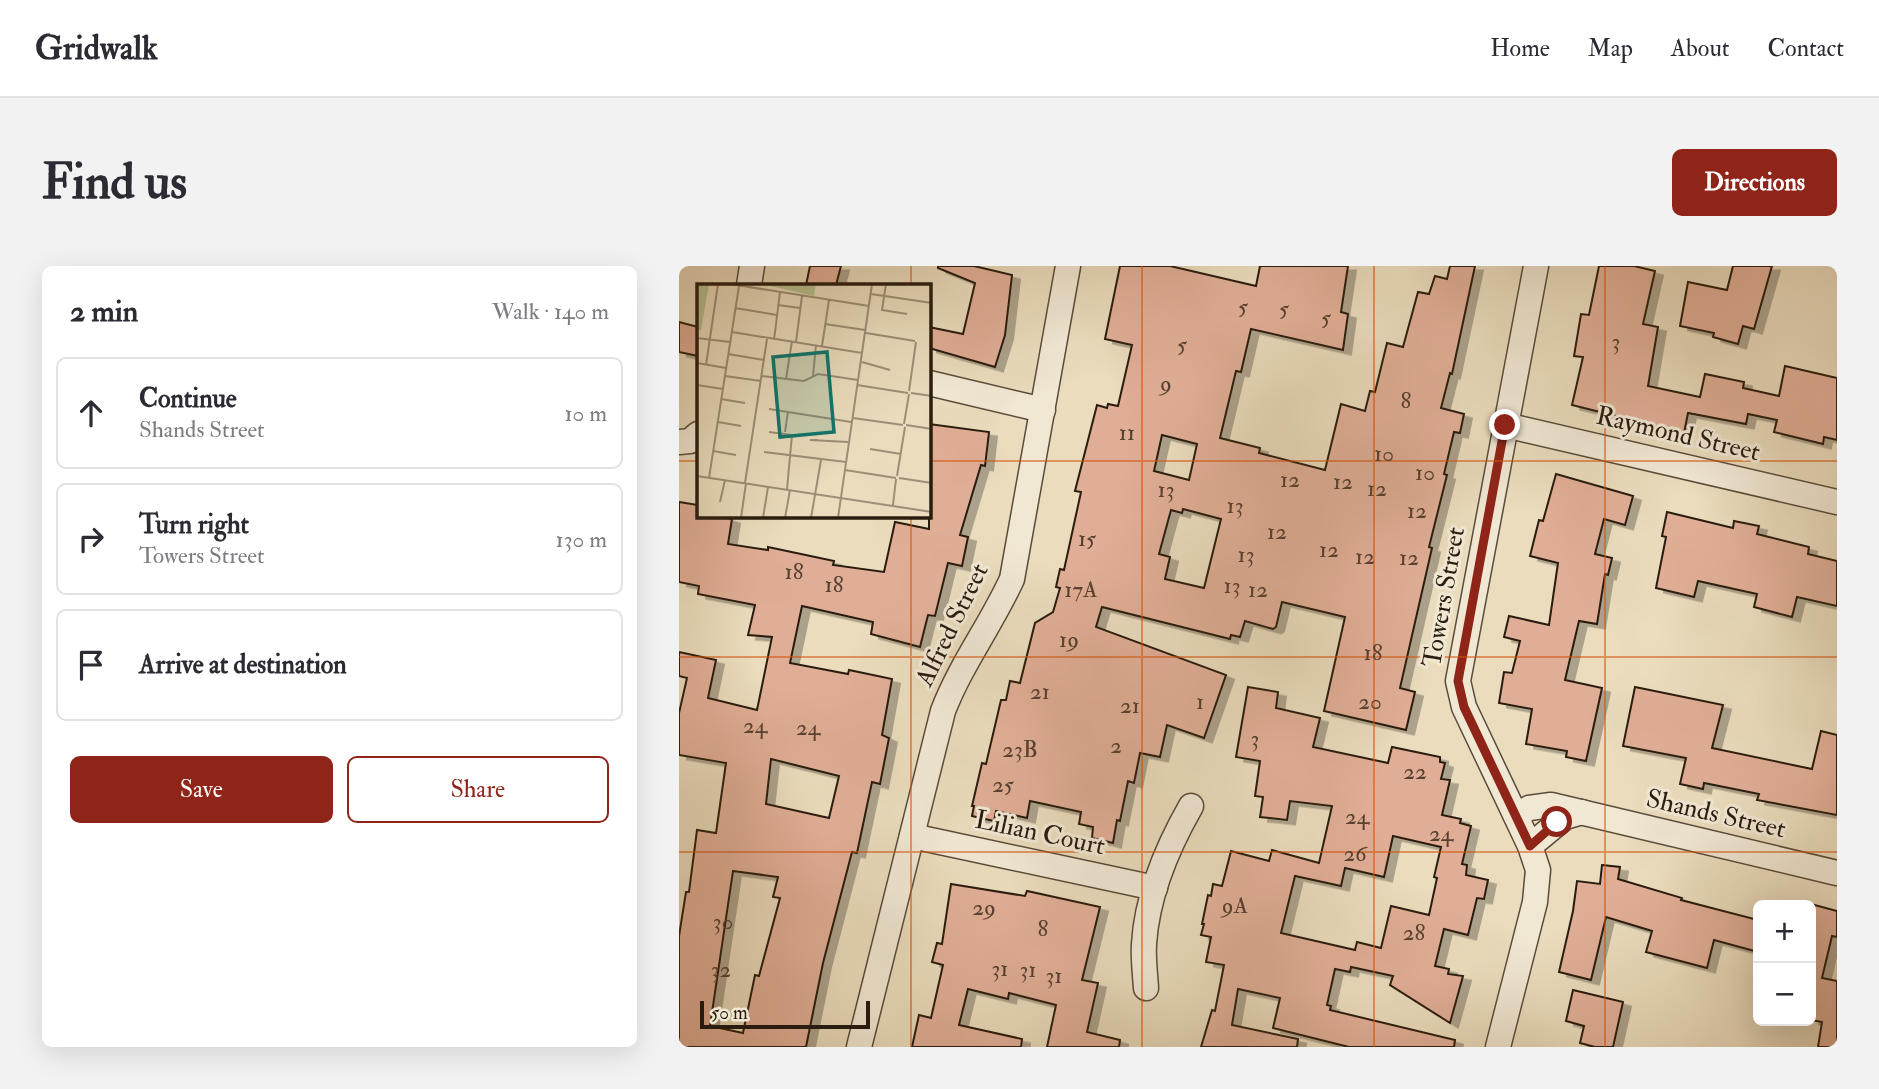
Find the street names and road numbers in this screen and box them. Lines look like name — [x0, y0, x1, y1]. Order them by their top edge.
street label: Raymond Street — [1593, 400, 1763, 468]
street label: Towers Street — [1416, 524, 1472, 670]
street label: Alfred Street — [908, 558, 996, 693]
street label: Shands Street — [1643, 782, 1789, 846]
street label: Lilian Court — [972, 804, 1108, 862]

